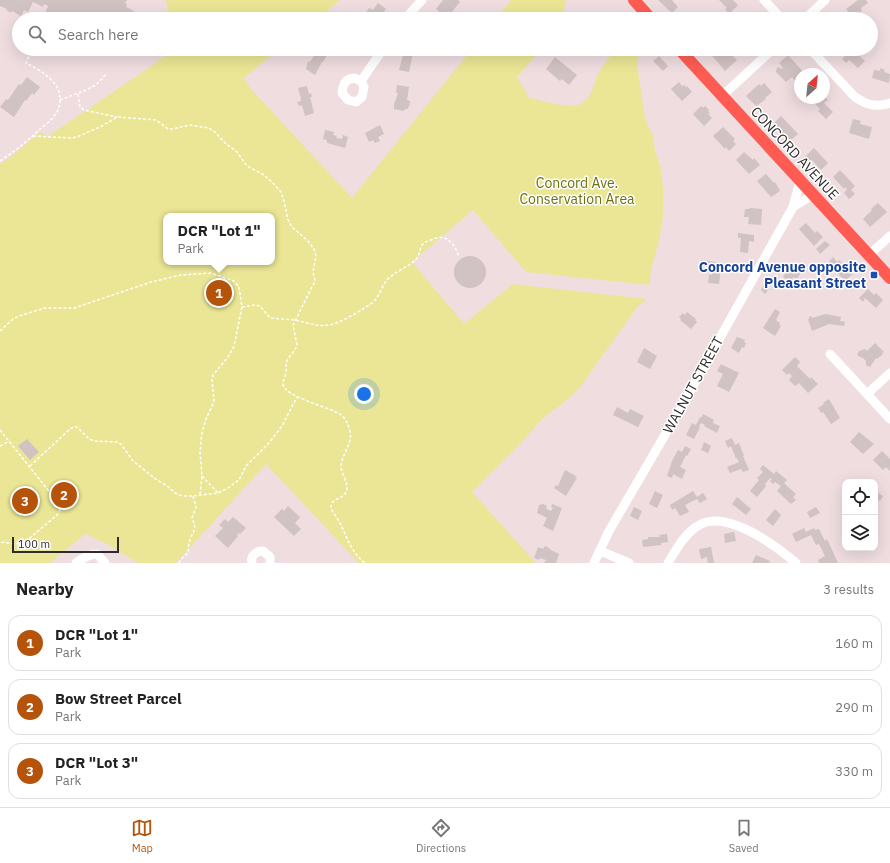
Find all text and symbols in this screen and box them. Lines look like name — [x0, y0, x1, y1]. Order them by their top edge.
search box — [12, 12, 878, 56]
icon: search — [26, 23, 48, 45]
text: Search here — [58, 25, 138, 44]
north arrow — [794, 68, 830, 104]
street label: CONCORD AVENUE — [747, 103, 843, 203]
park label: Concord Ave. Conservation Area — [519, 174, 635, 208]
popup — [163, 213, 275, 265]
text: DCR "Lot 1" — [177, 221, 261, 240]
text: Park — [177, 240, 204, 257]
place label: Concord Avenue opposite Pleasant Street — [699, 258, 866, 292]
marker: Concord Avenue opposite Pleasant Street — [869, 270, 879, 280]
pin: 1 — [206, 278, 232, 308]
street label: WALNUT STREET — [659, 333, 727, 437]
your location — [354, 384, 374, 404]
map controls — [842, 479, 878, 551]
button: locate — [842, 479, 878, 515]
pin: 2 — [51, 480, 77, 510]
pin: 3 — [12, 486, 38, 516]
button: layers — [842, 515, 878, 551]
scale bar — [12, 535, 119, 554]
text: 100 m — [18, 537, 50, 551]
text: Nearby — [16, 578, 74, 600]
text: 3 results — [823, 581, 874, 598]
text: DCR "Lot 1" — [55, 625, 138, 644]
text: 1 — [26, 635, 34, 652]
text: 160 m — [835, 635, 873, 652]
text: Park — [55, 644, 81, 661]
text: Bow Street Parcel — [55, 689, 181, 708]
text: 2 — [26, 699, 34, 716]
text: 290 m — [835, 699, 873, 716]
text: Park — [55, 708, 81, 725]
text: DCR "Lot 3" — [55, 753, 138, 772]
text: 3 — [26, 763, 34, 780]
text: 330 m — [835, 763, 873, 780]
text: Park — [55, 772, 81, 789]
tab: Map — [131, 817, 153, 855]
tab: Directions — [416, 817, 466, 855]
tab: Saved — [729, 817, 759, 855]

